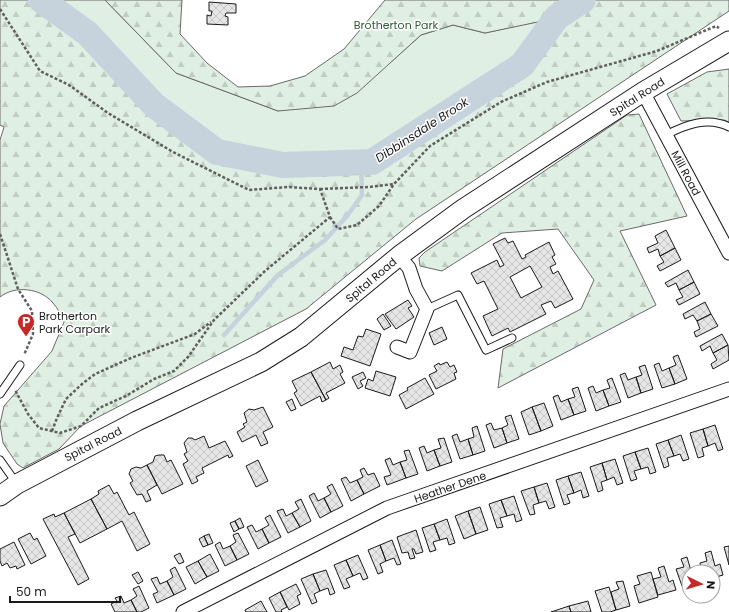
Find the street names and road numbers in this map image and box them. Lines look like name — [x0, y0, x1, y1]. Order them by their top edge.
street label: Spital Road — [606, 74, 668, 120]
street label: Mill Road — [667, 148, 705, 198]
street label: Spital Road — [342, 254, 400, 306]
street label: Spital Road — [62, 423, 124, 465]
street label: Heather Dene — [412, 467, 488, 507]

